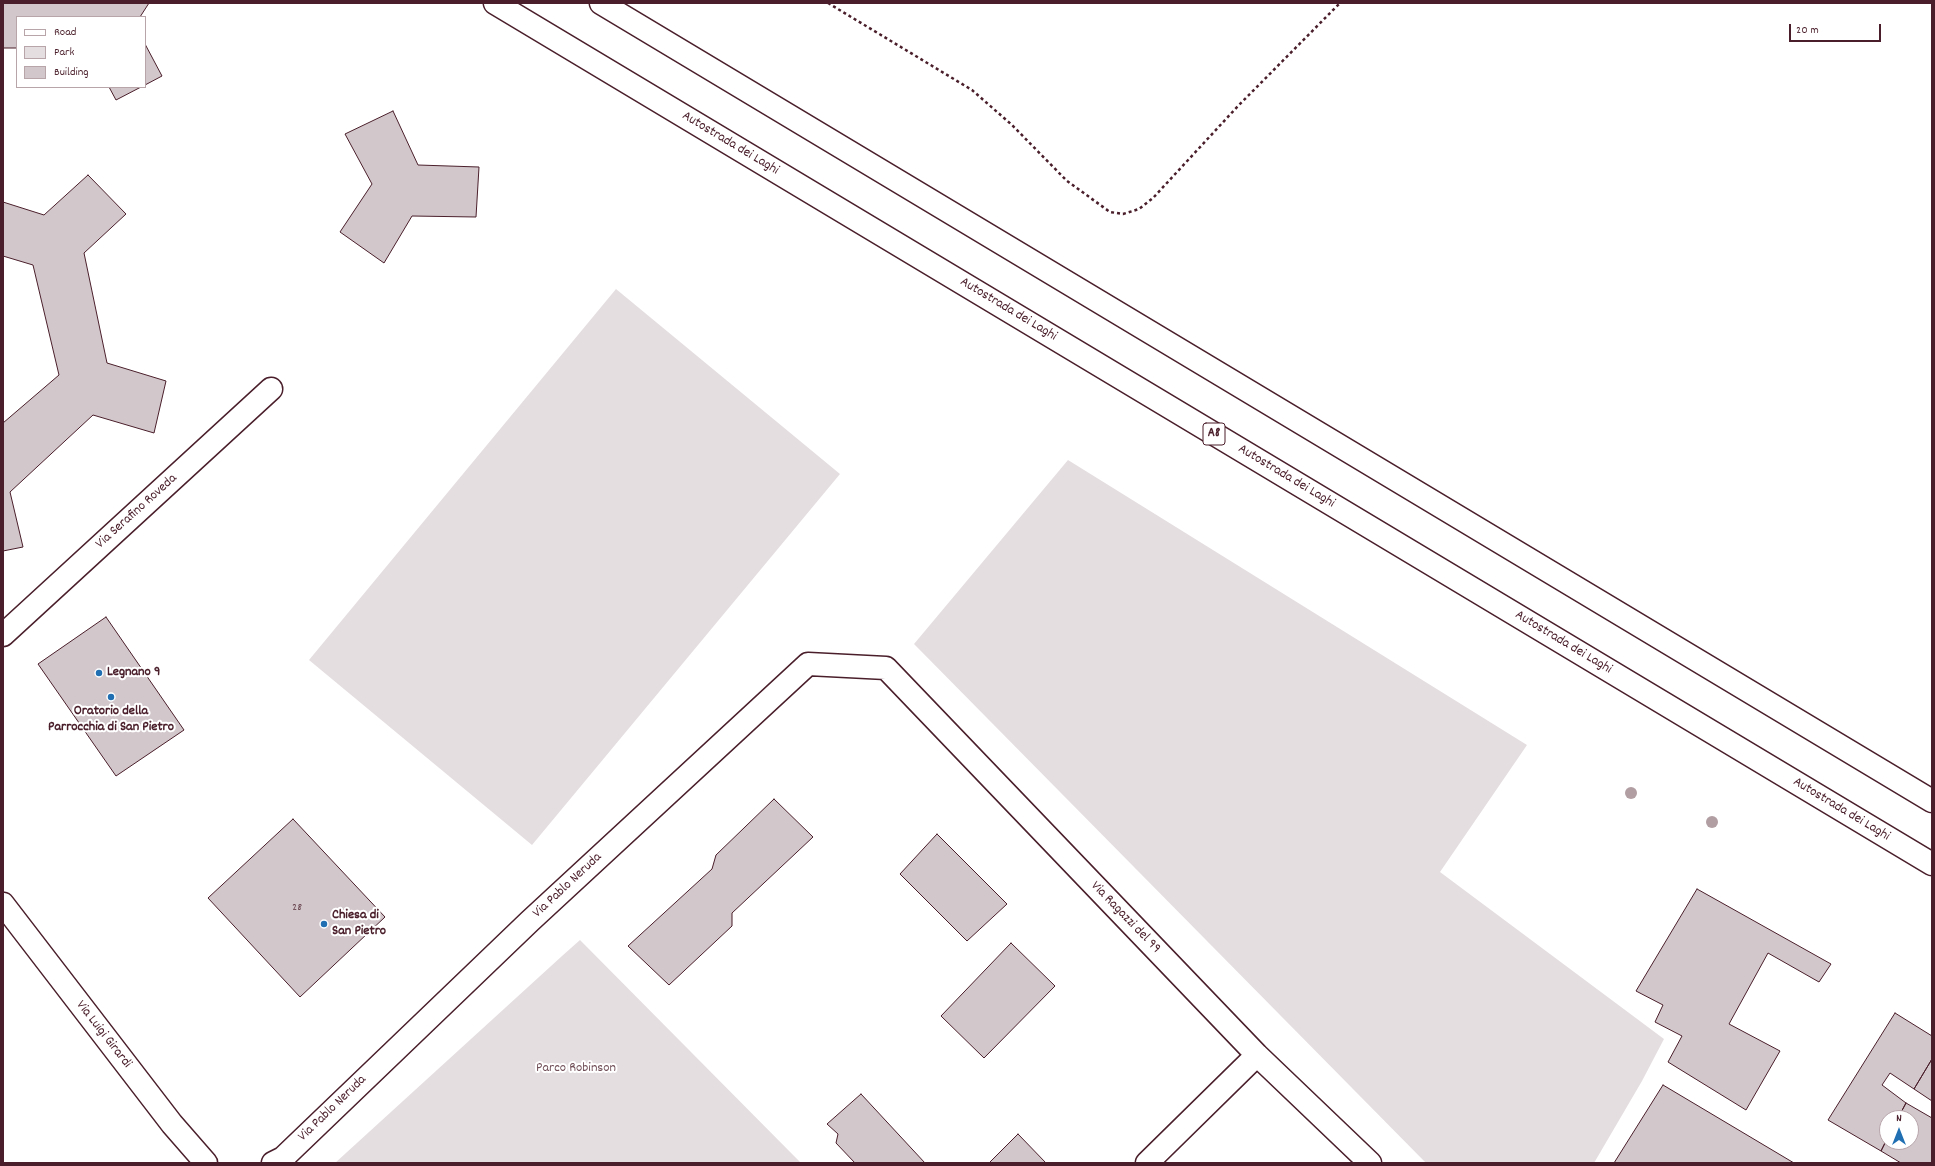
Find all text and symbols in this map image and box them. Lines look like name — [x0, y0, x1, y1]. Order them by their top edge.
legend — [16, 16, 146, 88]
scale bar — [1791, 16, 1883, 42]
text: 20 m — [1796, 22, 1819, 39]
text: Road — [54, 24, 76, 41]
text: Park — [54, 44, 74, 61]
text: Building — [54, 64, 89, 81]
street label: Autostrada dei Laghi — [678, 108, 782, 180]
street label: Autostrada dei Laghi — [956, 274, 1060, 346]
road number: A8 — [1203, 423, 1225, 445]
street label: Autostrada dei Laghi — [1234, 441, 1338, 513]
street label: Via Serafino Roveda — [93, 471, 181, 553]
street label: Autostrada dei Laghi — [1511, 607, 1615, 679]
place label: Legnano 9 — [107, 665, 160, 681]
marker: Legnano 9 — [94, 668, 104, 678]
marker: Oratorio della Parrocchia di San Pietro — [106, 692, 116, 702]
place label: Oratorio della Parrocchia di San Pietro — [48, 704, 174, 736]
street label: Autostrada dei Laghi — [1789, 774, 1893, 846]
street label: Via Pablo Neruda — [530, 850, 606, 922]
street label: Via Ragazzi del 99 — [1086, 878, 1164, 958]
house number: 28 — [292, 901, 302, 915]
place label: Chiesa di San Pietro — [332, 908, 386, 940]
marker: Chiesa di San Pietro — [319, 919, 329, 929]
street label: Via Luigi Girardi — [71, 998, 135, 1072]
park label: Parco Robinson — [536, 1061, 616, 1077]
street label: Via Pablo Neruda — [295, 1072, 371, 1146]
north arrow — [1879, 1110, 1919, 1150]
text: N — [1896, 1111, 1902, 1127]

